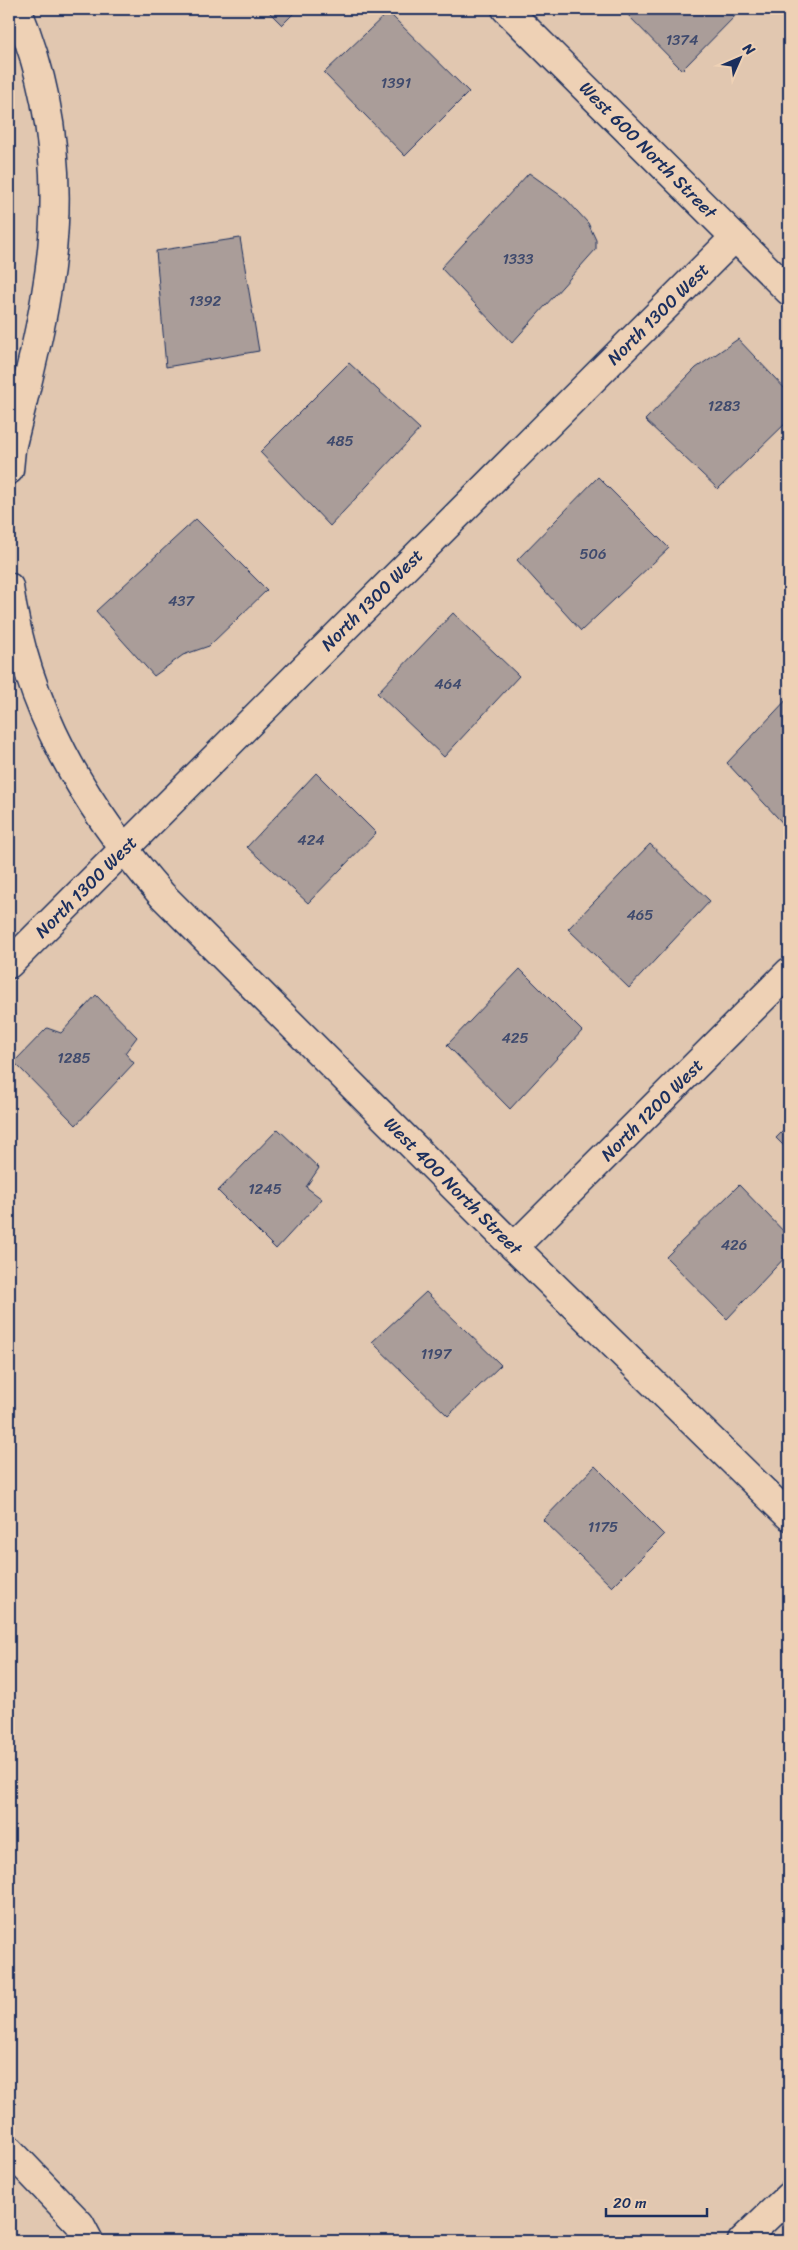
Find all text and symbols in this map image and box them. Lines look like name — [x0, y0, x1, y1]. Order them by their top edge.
house number: 1374 — [666, 27, 698, 53]
north arrow — [716, 32, 766, 82]
text: N — [736, 36, 761, 62]
house number: 1391 — [381, 70, 411, 96]
street label: West 600 North Street — [571, 73, 725, 227]
house number: 1333 — [502, 246, 534, 272]
street label: North 1300 West — [599, 255, 717, 373]
house number: 1392 — [189, 288, 222, 314]
house number: 1283 — [708, 393, 740, 419]
house number: 485 — [326, 428, 354, 454]
street label: North 1300 West — [313, 541, 431, 659]
house number: 506 — [579, 541, 607, 567]
house number: 437 — [168, 588, 196, 614]
house number: 464 — [434, 671, 462, 697]
house number: 424 — [297, 827, 325, 853]
street label: North 1300 West — [27, 828, 145, 946]
house number: 465 — [626, 902, 654, 928]
house number: 425 — [501, 1025, 529, 1051]
house number: 1285 — [57, 1045, 91, 1071]
street label: North 1200 West — [593, 1051, 711, 1169]
street label: West 400 North Street — [376, 1109, 531, 1264]
house number: 1245 — [248, 1176, 282, 1202]
house number: 426 — [721, 1232, 747, 1258]
house number: 1197 — [421, 1341, 453, 1367]
house number: 1175 — [588, 1514, 618, 1540]
scale bar — [606, 2185, 707, 2217]
text: 20 m — [613, 2190, 647, 2216]

